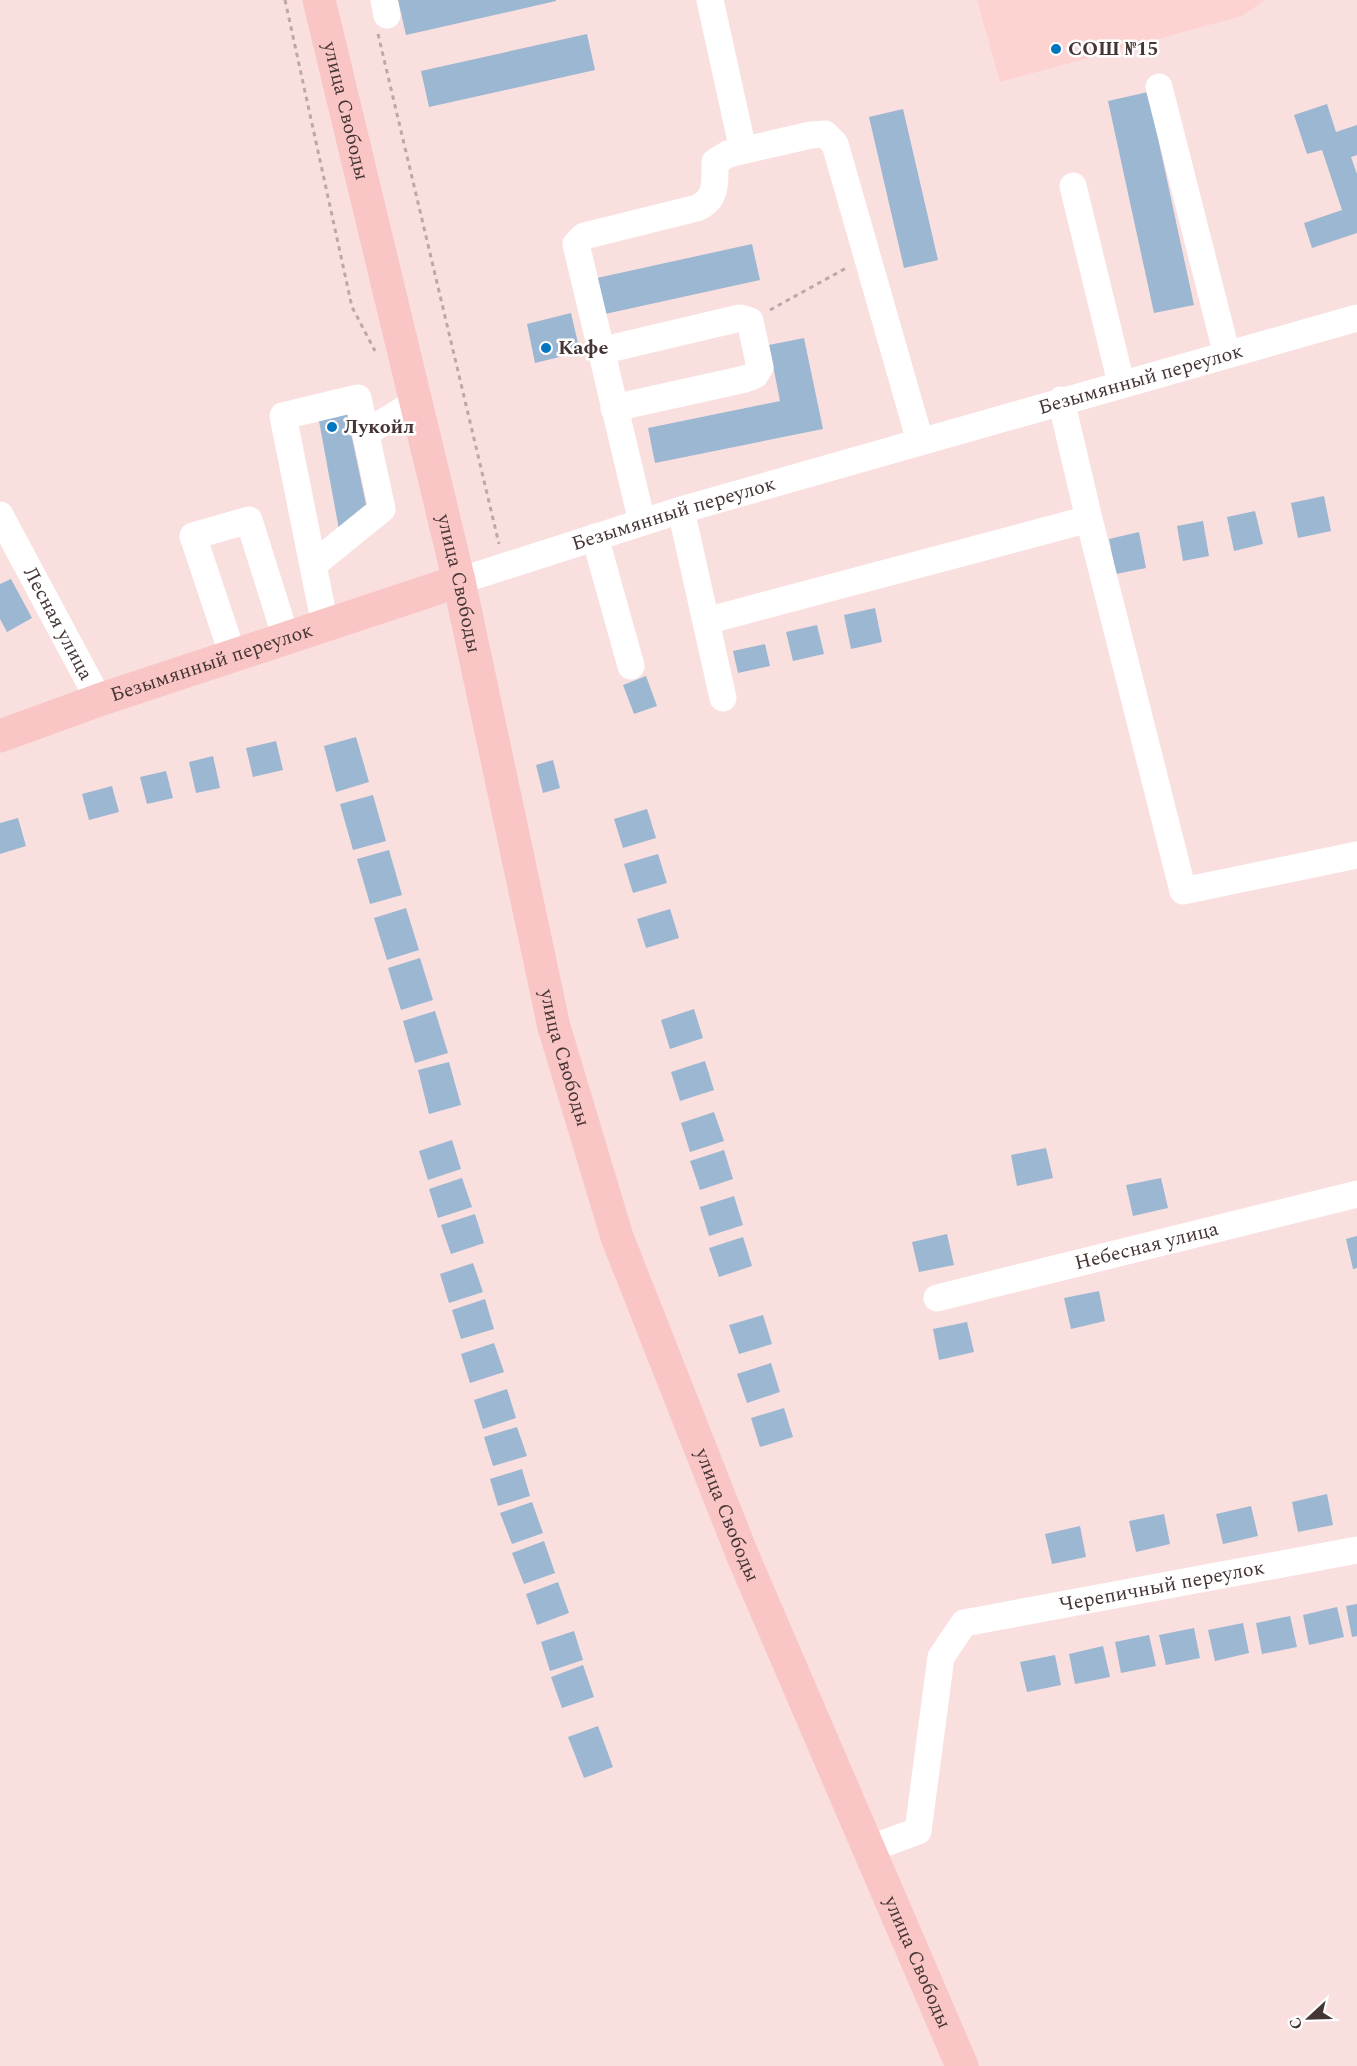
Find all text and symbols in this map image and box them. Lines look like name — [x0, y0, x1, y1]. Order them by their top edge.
place label: СОШ №15 — [1068, 34, 1159, 64]
street label: улица Свободы — [314, 38, 377, 183]
marker: СОШ №15 — [1049, 42, 1063, 56]
place label: Кафе — [558, 333, 608, 363]
street label: Безымянный переулок — [1035, 336, 1247, 423]
marker: Кафе — [539, 341, 553, 355]
place label: Лукойл — [344, 412, 414, 442]
marker: Лукойл — [325, 420, 339, 434]
street label: Безымянный переулок — [568, 469, 779, 559]
street label: улица Свободы — [428, 510, 489, 656]
street label: Лесная улица — [15, 561, 101, 686]
street label: Безымянный переулок — [106, 615, 317, 710]
street label: улица Свободы — [531, 985, 598, 1130]
street label: Небесная улица — [1072, 1214, 1222, 1278]
street label: улица Свободы — [686, 1443, 767, 1587]
street label: Черепичный переулок — [1057, 1552, 1267, 1620]
street label: улица Свободы — [875, 1890, 959, 2033]
north arrow — [1279, 1988, 1339, 2048]
text: С — [1283, 2013, 1309, 2033]

